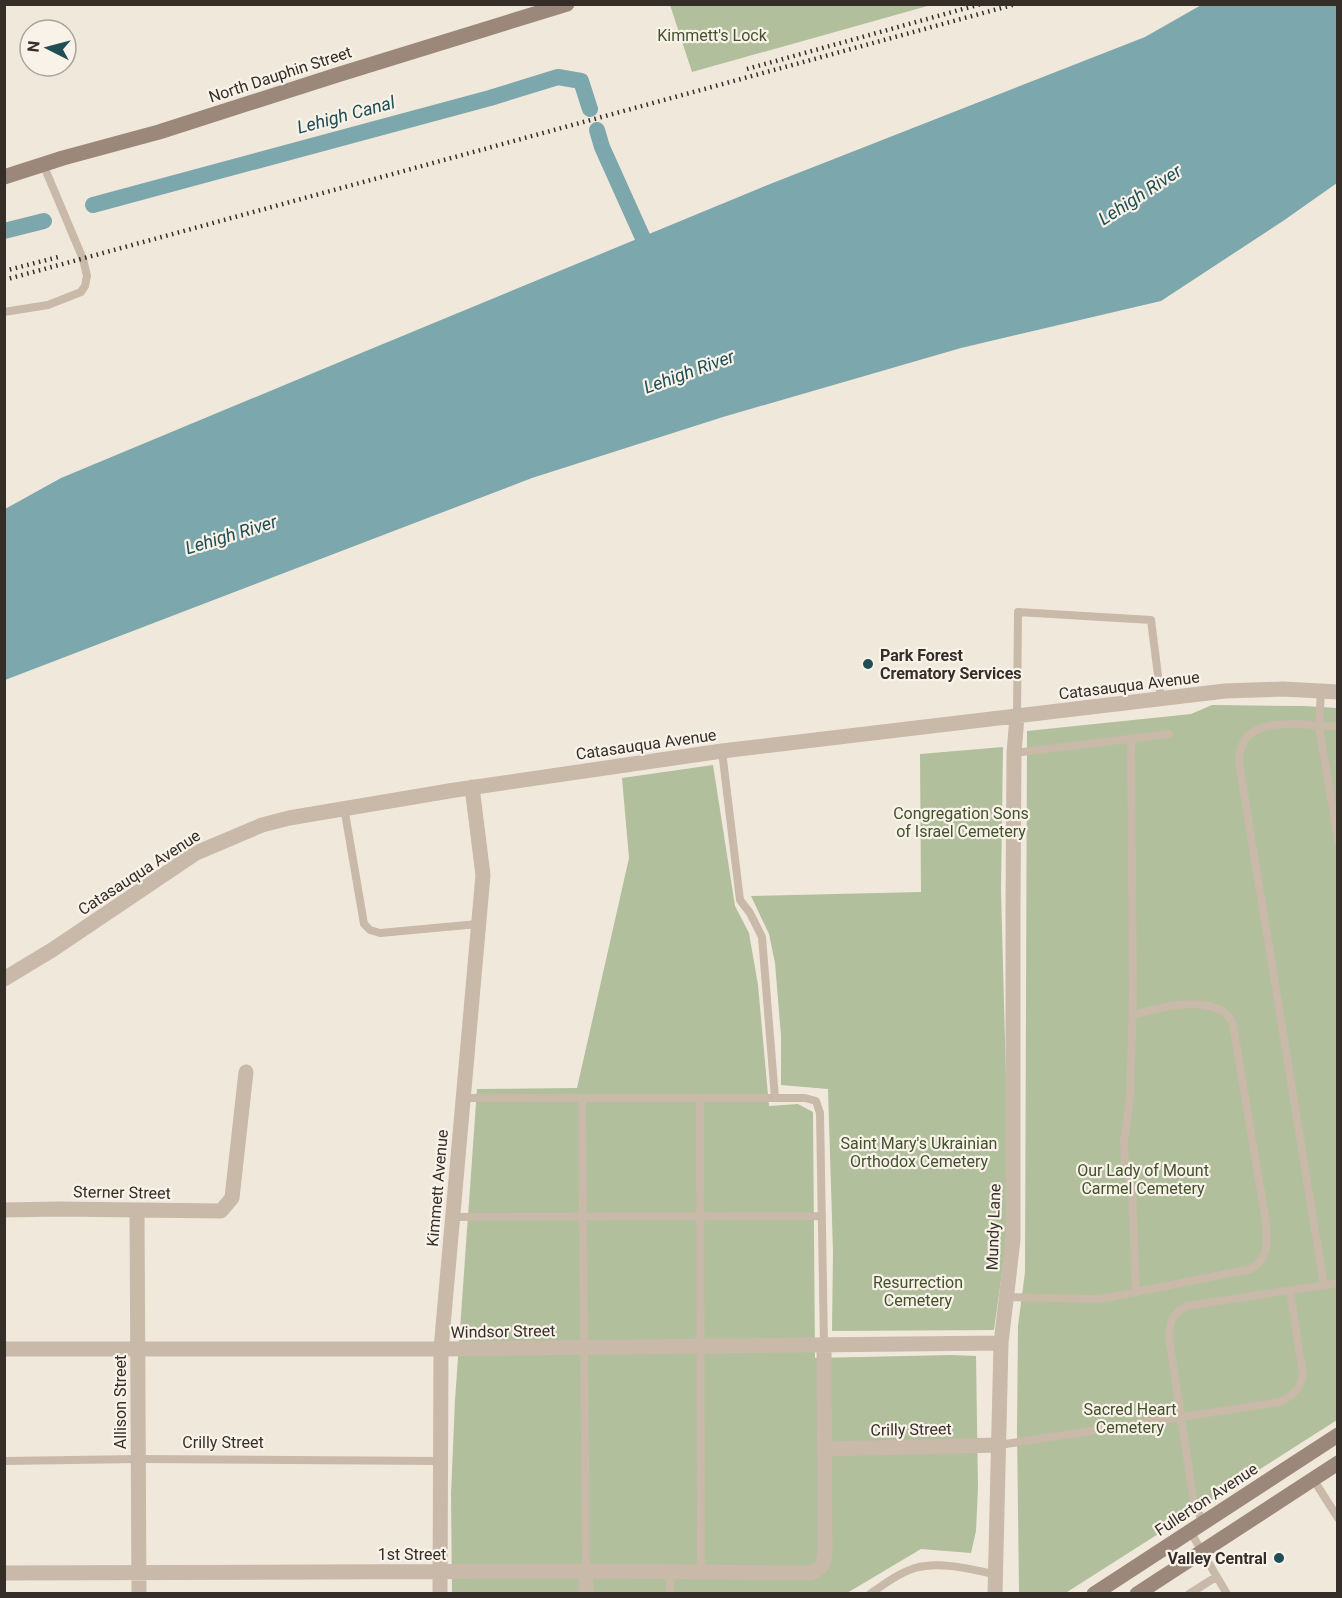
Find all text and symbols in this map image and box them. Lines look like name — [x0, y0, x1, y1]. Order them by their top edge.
north arrow — [18, 18, 78, 78]
park label: Kimmett's Lock — [657, 26, 768, 45]
text: N — [24, 40, 44, 53]
street label: North Dauphin Street — [206, 42, 354, 107]
water label: Lehigh Canal — [295, 91, 398, 138]
water label: Lehigh River — [1094, 159, 1186, 229]
water label: Lehigh River — [641, 345, 738, 398]
water label: Lehigh River — [182, 510, 280, 558]
place label: Park Forest Crematory Services — [880, 646, 1022, 683]
marker: Park Forest Crematory Services — [861, 657, 875, 671]
street label: Catasauqua Avenue — [1058, 667, 1201, 704]
street label: Catasauqua Avenue — [575, 725, 718, 764]
park label: Congregation Sons of Israel Cemetery — [893, 804, 1029, 841]
street label: Catasauqua Avenue — [75, 826, 204, 919]
street label: Kimmett Avenue — [423, 1129, 452, 1247]
park label: Saint Mary's Ukrainian Orthodox Cemetery — [841, 1134, 997, 1171]
park label: Our Lady of Mount Carmel Cemetery — [1077, 1161, 1209, 1198]
street label: Sterner Street — [73, 1182, 171, 1203]
street label: Mundy Lane — [982, 1183, 1005, 1271]
park label: Resurrection Cemetery — [873, 1273, 963, 1310]
street label: Windsor Street — [450, 1321, 556, 1342]
street label: Allison Street — [111, 1355, 130, 1449]
park label: Sacred Heart Cemetery — [1084, 1400, 1176, 1437]
street label: Crilly Street — [870, 1419, 952, 1440]
street label: Crilly Street — [182, 1433, 264, 1452]
street label: Fullerton Avenue — [1151, 1459, 1261, 1540]
street label: 1st Street — [378, 1545, 446, 1564]
place label: Valley Central — [1167, 1549, 1267, 1568]
marker: Valley Central — [1272, 1551, 1286, 1565]

